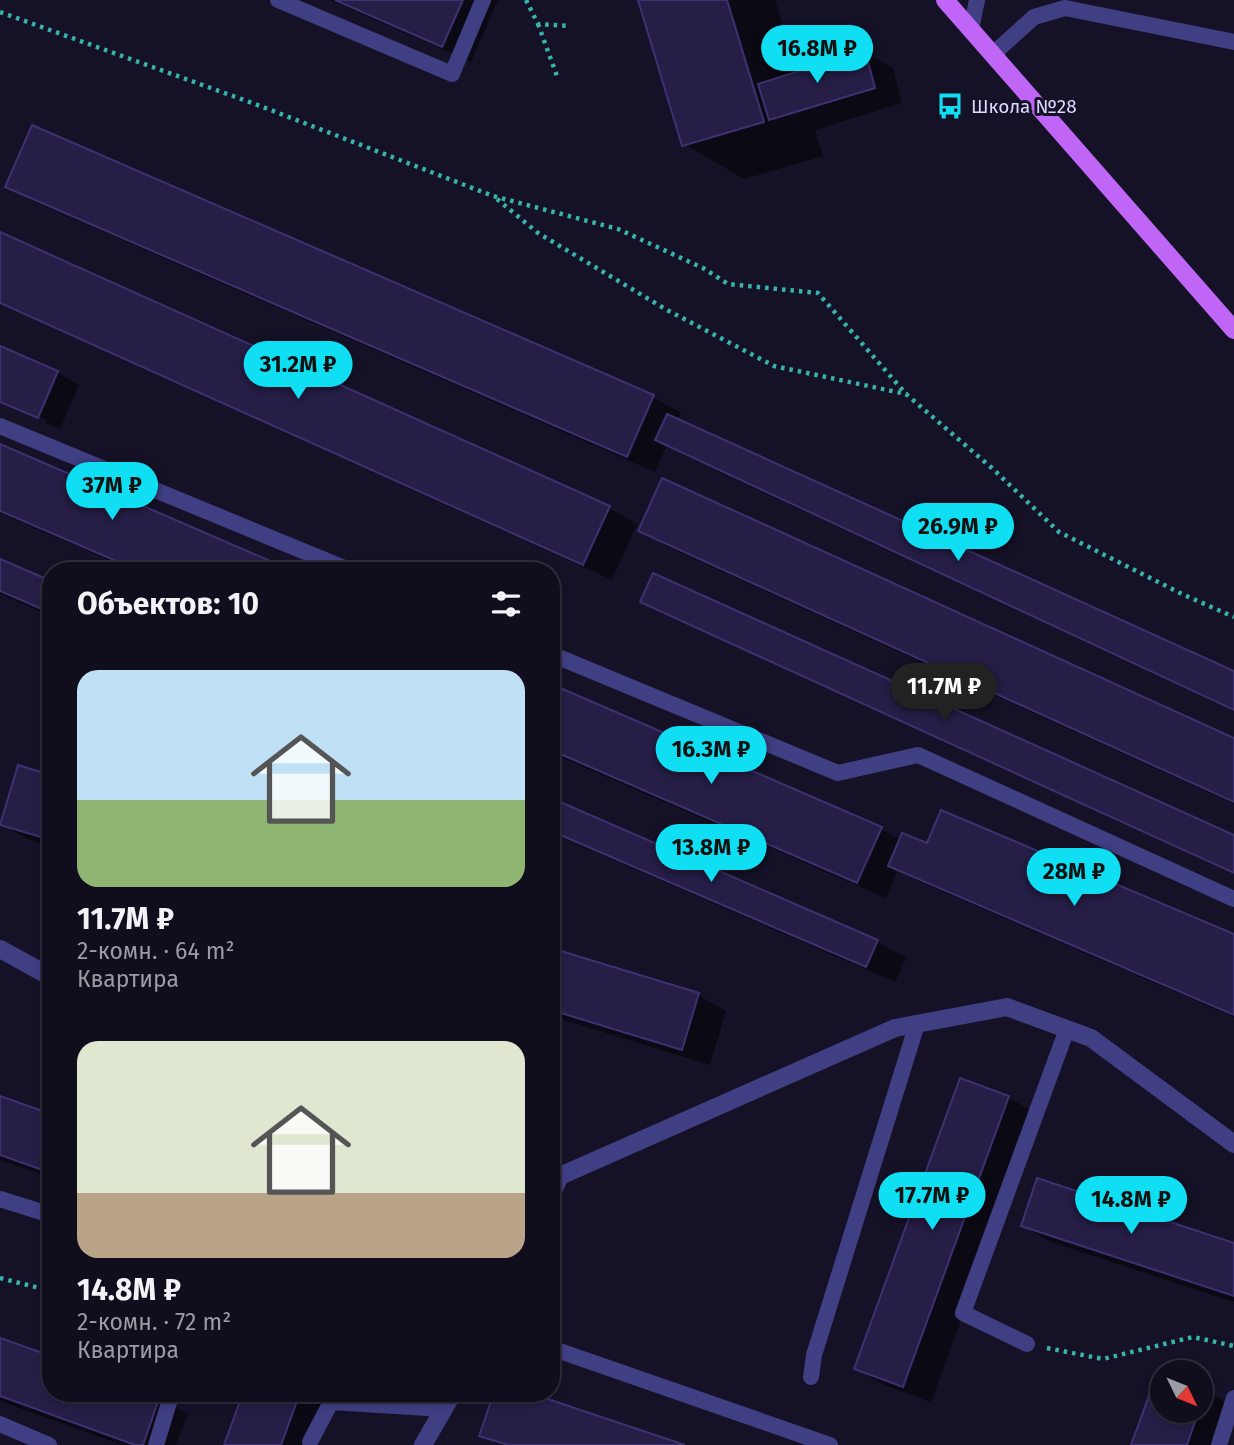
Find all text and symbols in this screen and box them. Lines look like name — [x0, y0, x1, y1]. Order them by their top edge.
pin: 16.8M ₽ — [752, 25, 882, 85]
text: 16.8M ₽ — [777, 34, 857, 62]
bus stop icon: Школа №28 — [935, 91, 965, 121]
place label: Школа №28 — [971, 95, 1077, 118]
pin: 31.2M ₽ — [233, 342, 363, 401]
text: 31.2M ₽ — [260, 350, 336, 378]
pin: 37M ₽ — [63, 462, 161, 522]
text: 37M ₽ — [82, 471, 142, 499]
pin: 26.9M ₽ — [893, 504, 1023, 563]
text: 26.9M ₽ — [918, 512, 998, 540]
icon: filters — [487, 585, 525, 623]
text: Объектов: 10 — [77, 586, 259, 622]
pin: 11.7M ₽ — [879, 664, 1009, 723]
text: 11.7M ₽ — [907, 672, 981, 700]
icon: home — [238, 716, 364, 842]
pin: 16.3M ₽ — [646, 726, 776, 786]
text: 16.3M ₽ — [672, 735, 750, 763]
pin: 13.8M ₽ — [646, 824, 776, 884]
text: 13.8M ₽ — [672, 833, 750, 861]
pin: 28M ₽ — [1025, 848, 1123, 908]
text: 28M ₽ — [1043, 857, 1105, 885]
text: 11.7M ₽ — [77, 901, 174, 937]
text: 2-комн. · 64 m² — [77, 937, 235, 965]
text: Квартира — [77, 965, 179, 993]
icon: home — [238, 1087, 364, 1213]
pin: 17.7M ₽ — [867, 1172, 997, 1232]
pin: 14.8M ₽ — [1066, 1176, 1196, 1236]
text: 17.7M ₽ — [895, 1181, 969, 1209]
text: 14.8M ₽ — [1091, 1185, 1171, 1213]
text: 14.8M ₽ — [77, 1272, 181, 1308]
text: 2-комн. · 72 m² — [77, 1308, 231, 1336]
text: Квартира — [77, 1336, 179, 1364]
north arrow — [1150, 1360, 1213, 1423]
map controls — [1150, 1360, 1213, 1423]

